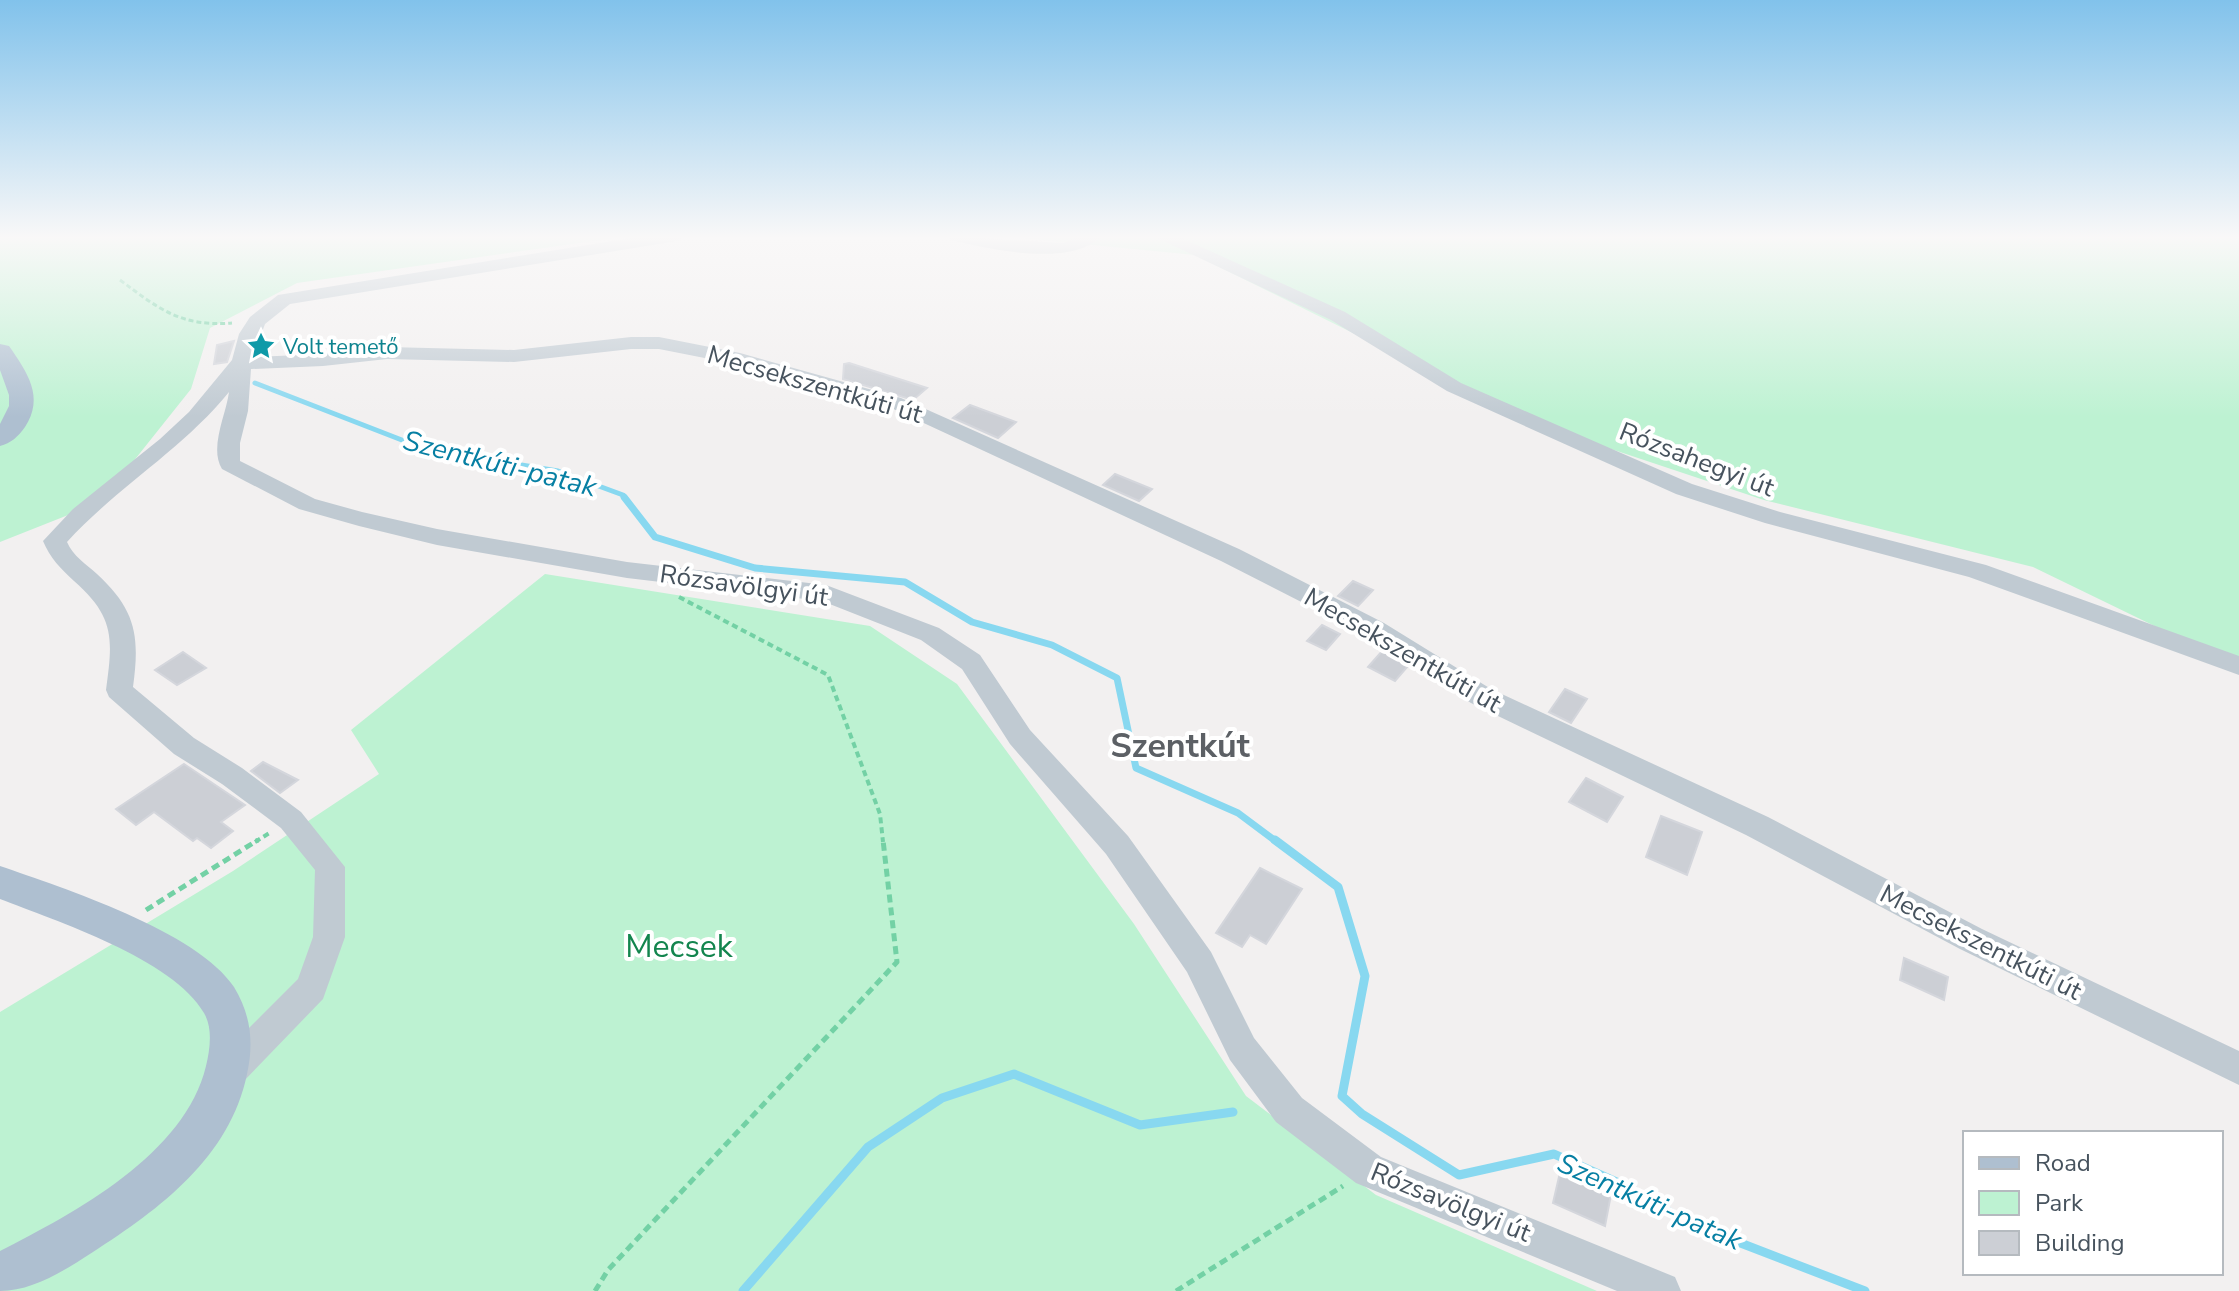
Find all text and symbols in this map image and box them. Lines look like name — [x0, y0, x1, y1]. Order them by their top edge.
place icon: Volt temető — [246, 331, 276, 361]
place label: Volt temető — [282, 332, 398, 362]
street label: Mecsekszentkúti út — [703, 337, 927, 432]
street label: Rózsahegyi út — [1614, 414, 1780, 505]
water label: Szentkúti-patak — [399, 422, 601, 507]
street label: Rózsavölgyi út — [657, 556, 831, 615]
street label: Mecsekszentkúti út — [1298, 580, 1508, 722]
district label: Szentkút — [1110, 723, 1251, 769]
street label: Mecsekszentkúti út — [1874, 876, 2088, 1009]
park label: Mecsek — [625, 925, 734, 968]
legend — [1963, 1131, 2223, 1275]
water label: Szentkúti-patak — [1551, 1144, 1749, 1260]
text: Road — [2035, 1147, 2091, 1179]
street label: Rózsavölgyi út — [1366, 1154, 1537, 1251]
text: Park — [2035, 1187, 2084, 1219]
text: Building — [2035, 1227, 2125, 1259]

